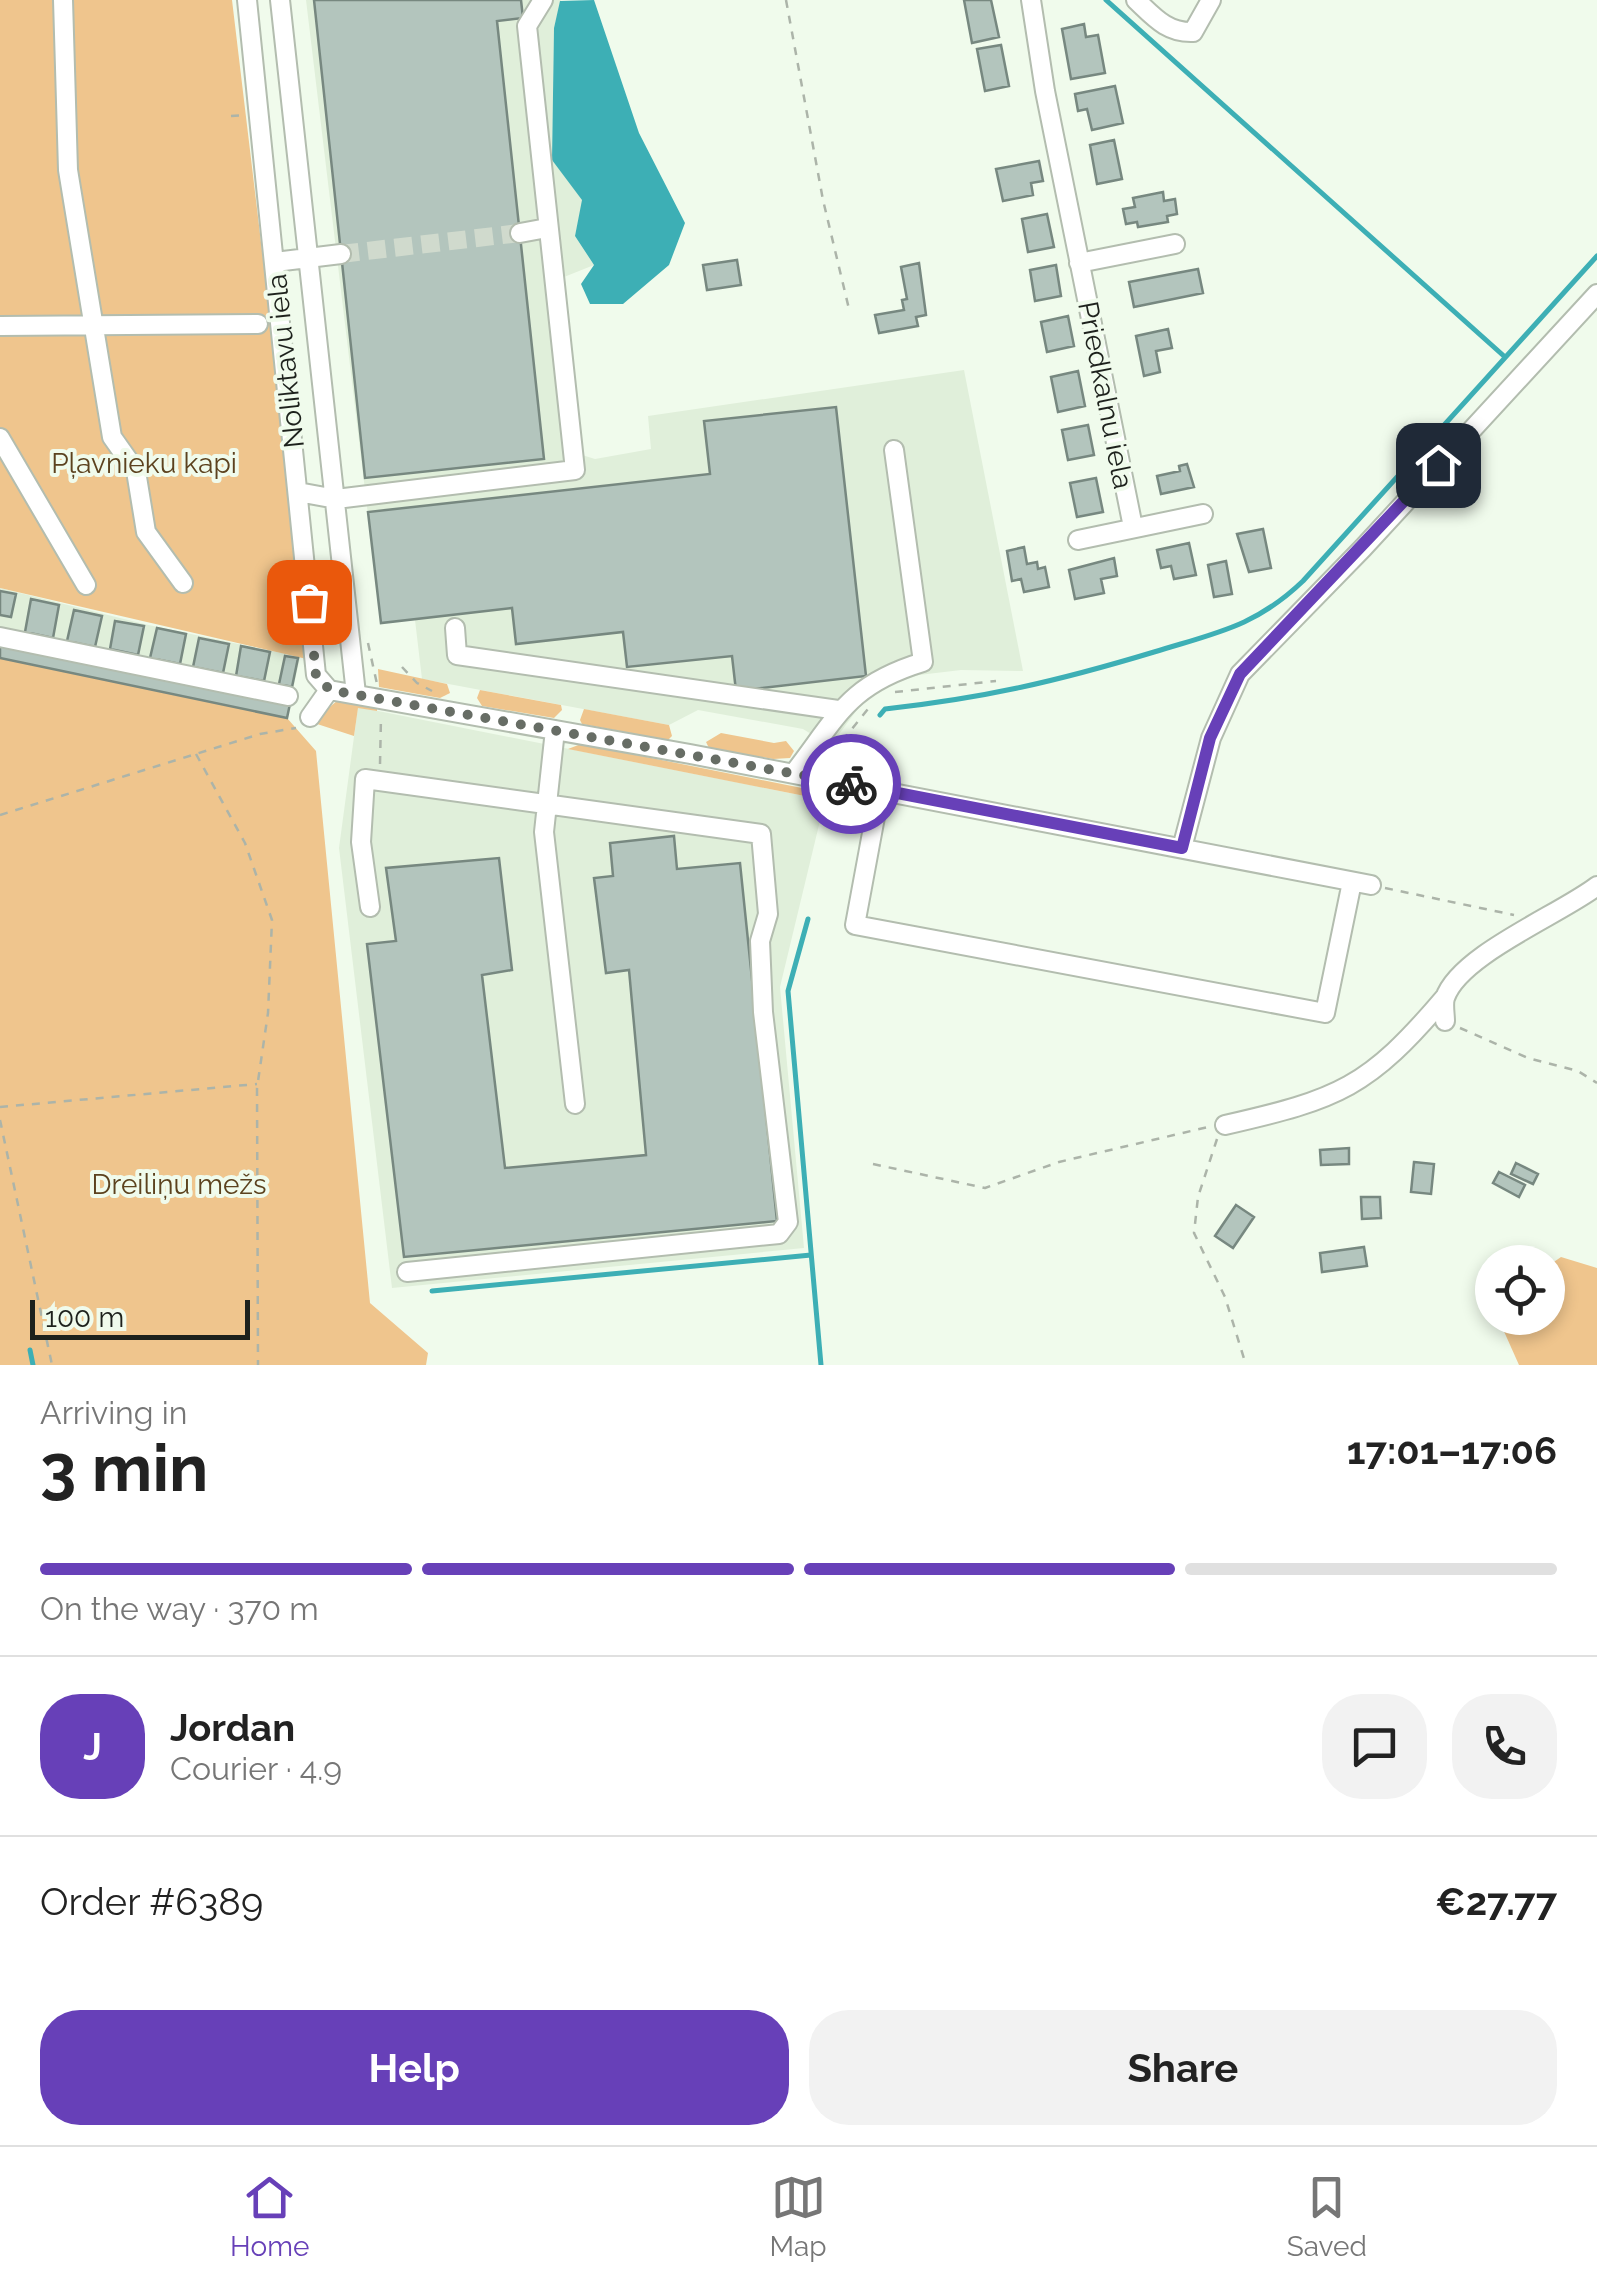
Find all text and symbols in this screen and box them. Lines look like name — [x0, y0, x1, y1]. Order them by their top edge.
street label: Noliktavu iela — [260, 272, 311, 450]
street label: Priedkalnu iela — [1071, 299, 1140, 492]
pin — [1396, 423, 1481, 508]
icon: home — [1411, 438, 1466, 493]
park label: Pļavnieku kapi — [51, 447, 237, 480]
pin — [267, 560, 352, 645]
icon: bag — [282, 575, 337, 630]
courier — [801, 734, 901, 834]
icon: bike — [824, 757, 879, 812]
park label: Dreiliņu mežs — [91, 1168, 267, 1201]
map controls — [1475, 1245, 1565, 1335]
button: locate — [1475, 1245, 1565, 1335]
scale bar — [30, 1295, 250, 1340]
text: 100 m — [45, 1301, 124, 1334]
text: Arriving in — [40, 1394, 187, 1431]
text: 17:01–17:06 — [1347, 1428, 1557, 1473]
text: 3 min — [40, 1430, 208, 1506]
text: On the way · 370 m — [40, 1590, 319, 1627]
button: chat — [1322, 1694, 1427, 1799]
button: phone — [1452, 1694, 1557, 1799]
text: Jordan — [170, 1705, 295, 1750]
text: J — [83, 1724, 102, 1769]
text: Courier · 4.9 — [170, 1750, 342, 1787]
text: Order #6389 — [40, 1879, 263, 1924]
text: €27.77 — [1435, 1879, 1557, 1924]
button: Help — [40, 2010, 789, 2125]
button: Share — [809, 2010, 1557, 2125]
tab: Home — [230, 2170, 309, 2263]
tab: Map — [770, 2170, 827, 2263]
tab: Saved — [1287, 2170, 1367, 2263]

